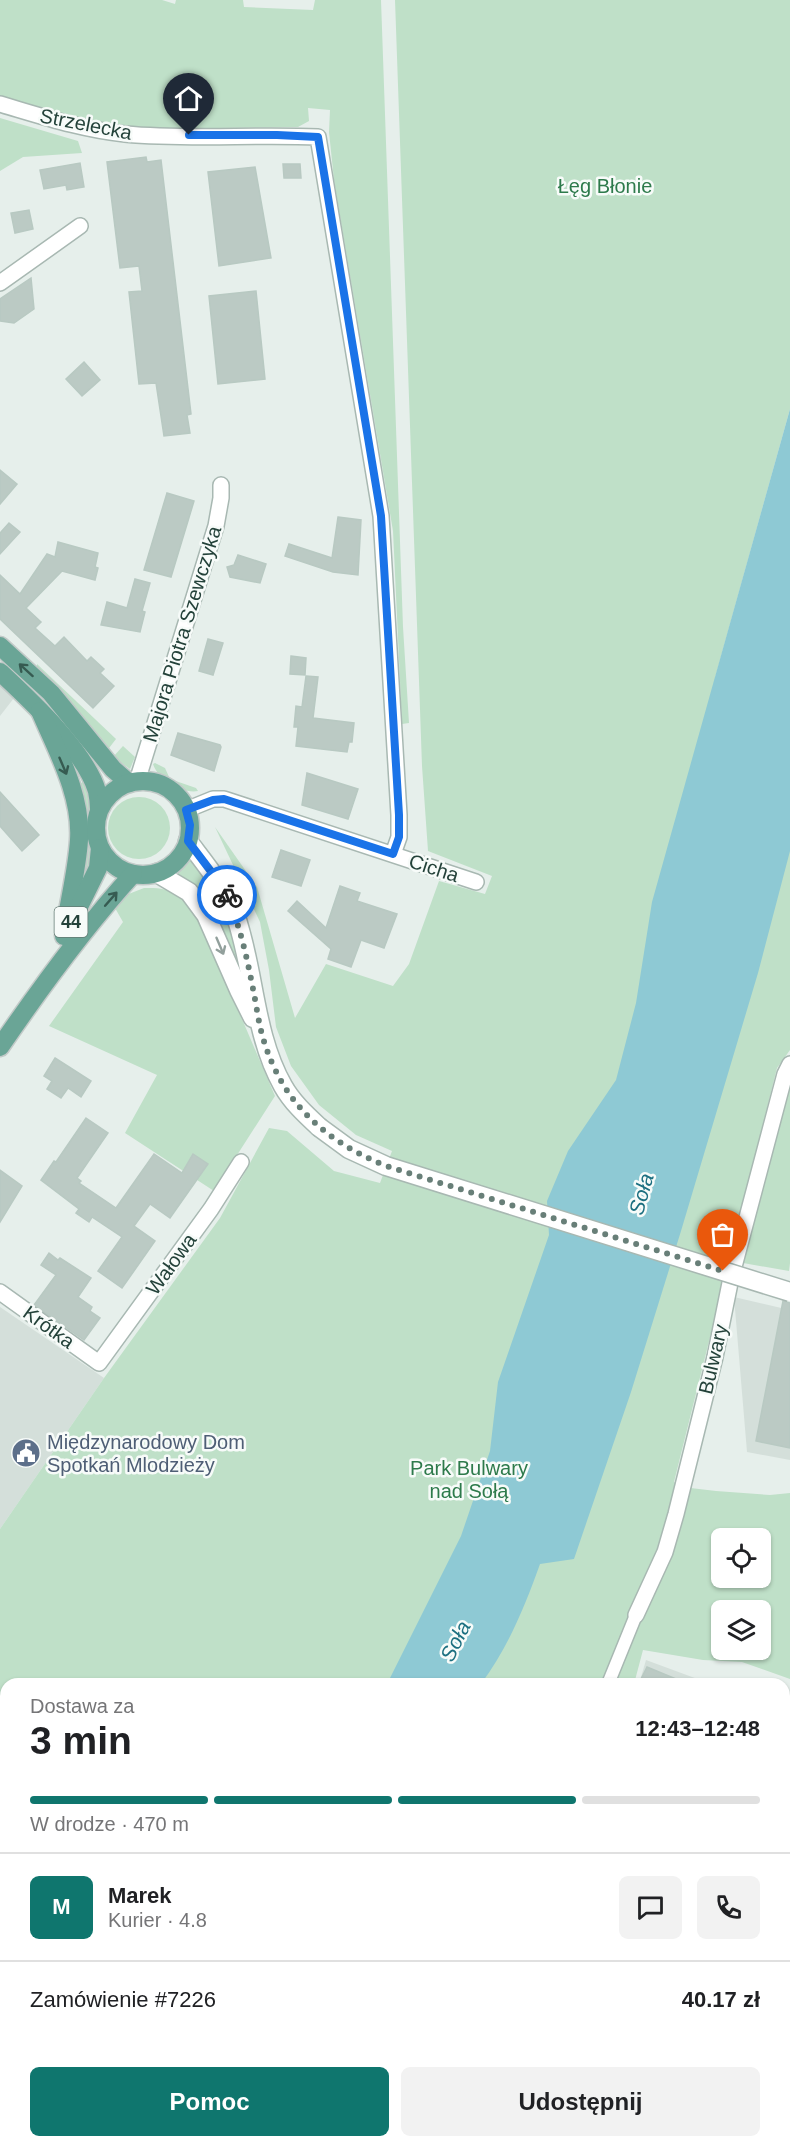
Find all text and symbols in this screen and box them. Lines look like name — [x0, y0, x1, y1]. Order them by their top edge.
pin — [163, 73, 214, 135]
icon: home — [172, 82, 205, 115]
street label: Strzelecka — [38, 104, 135, 144]
park label: Łęg Błonie — [558, 175, 652, 197]
street label: Majora Piotra Szewczyka — [139, 523, 226, 745]
one-way arrow — [19, 663, 34, 677]
one-way arrow — [58, 756, 69, 774]
street label: Cicha — [406, 850, 463, 887]
courier — [197, 865, 257, 925]
icon: bike — [211, 879, 244, 912]
one-way arrow — [104, 892, 118, 907]
road number: 44 — [54, 907, 88, 937]
one-way arrow — [215, 937, 226, 955]
water label: Soła — [624, 1171, 658, 1217]
pin — [697, 1209, 748, 1271]
icon: bag — [706, 1218, 739, 1251]
street label: Wałowa — [141, 1228, 201, 1299]
street label: Krótka — [19, 1301, 80, 1353]
street label: Bulwary — [694, 1322, 732, 1396]
place label: Międzynarodowy Dom Spotkań Mlodzieży — [47, 1431, 245, 1476]
public building icon: Międzynarodowy Dom Spotkań Mlodzieży — [10, 1437, 42, 1469]
park label: Park Bulwary nad Sołą — [410, 1457, 528, 1502]
map controls — [711, 1528, 771, 1660]
button: locate — [711, 1528, 771, 1588]
button: layers — [711, 1600, 771, 1660]
water label: Soła — [435, 1617, 475, 1665]
text: Dostawa za — [30, 1695, 135, 1717]
text: 12:43–12:48 — [635, 1716, 760, 1741]
text: 3 min — [30, 1719, 132, 1762]
text: W drodze · 470 m — [30, 1813, 189, 1835]
button: chat — [619, 1876, 682, 1939]
button: phone — [697, 1876, 760, 1939]
text: Marek — [108, 1883, 172, 1908]
text: M — [52, 1894, 71, 1919]
text: Kurier · 4.8 — [108, 1909, 207, 1931]
text: Zamówienie #7226 — [30, 1987, 216, 2012]
text: 40.17 zł — [682, 1987, 760, 2012]
button: Pomoc — [30, 2067, 389, 2136]
button: Udostępnij — [401, 2067, 760, 2136]

